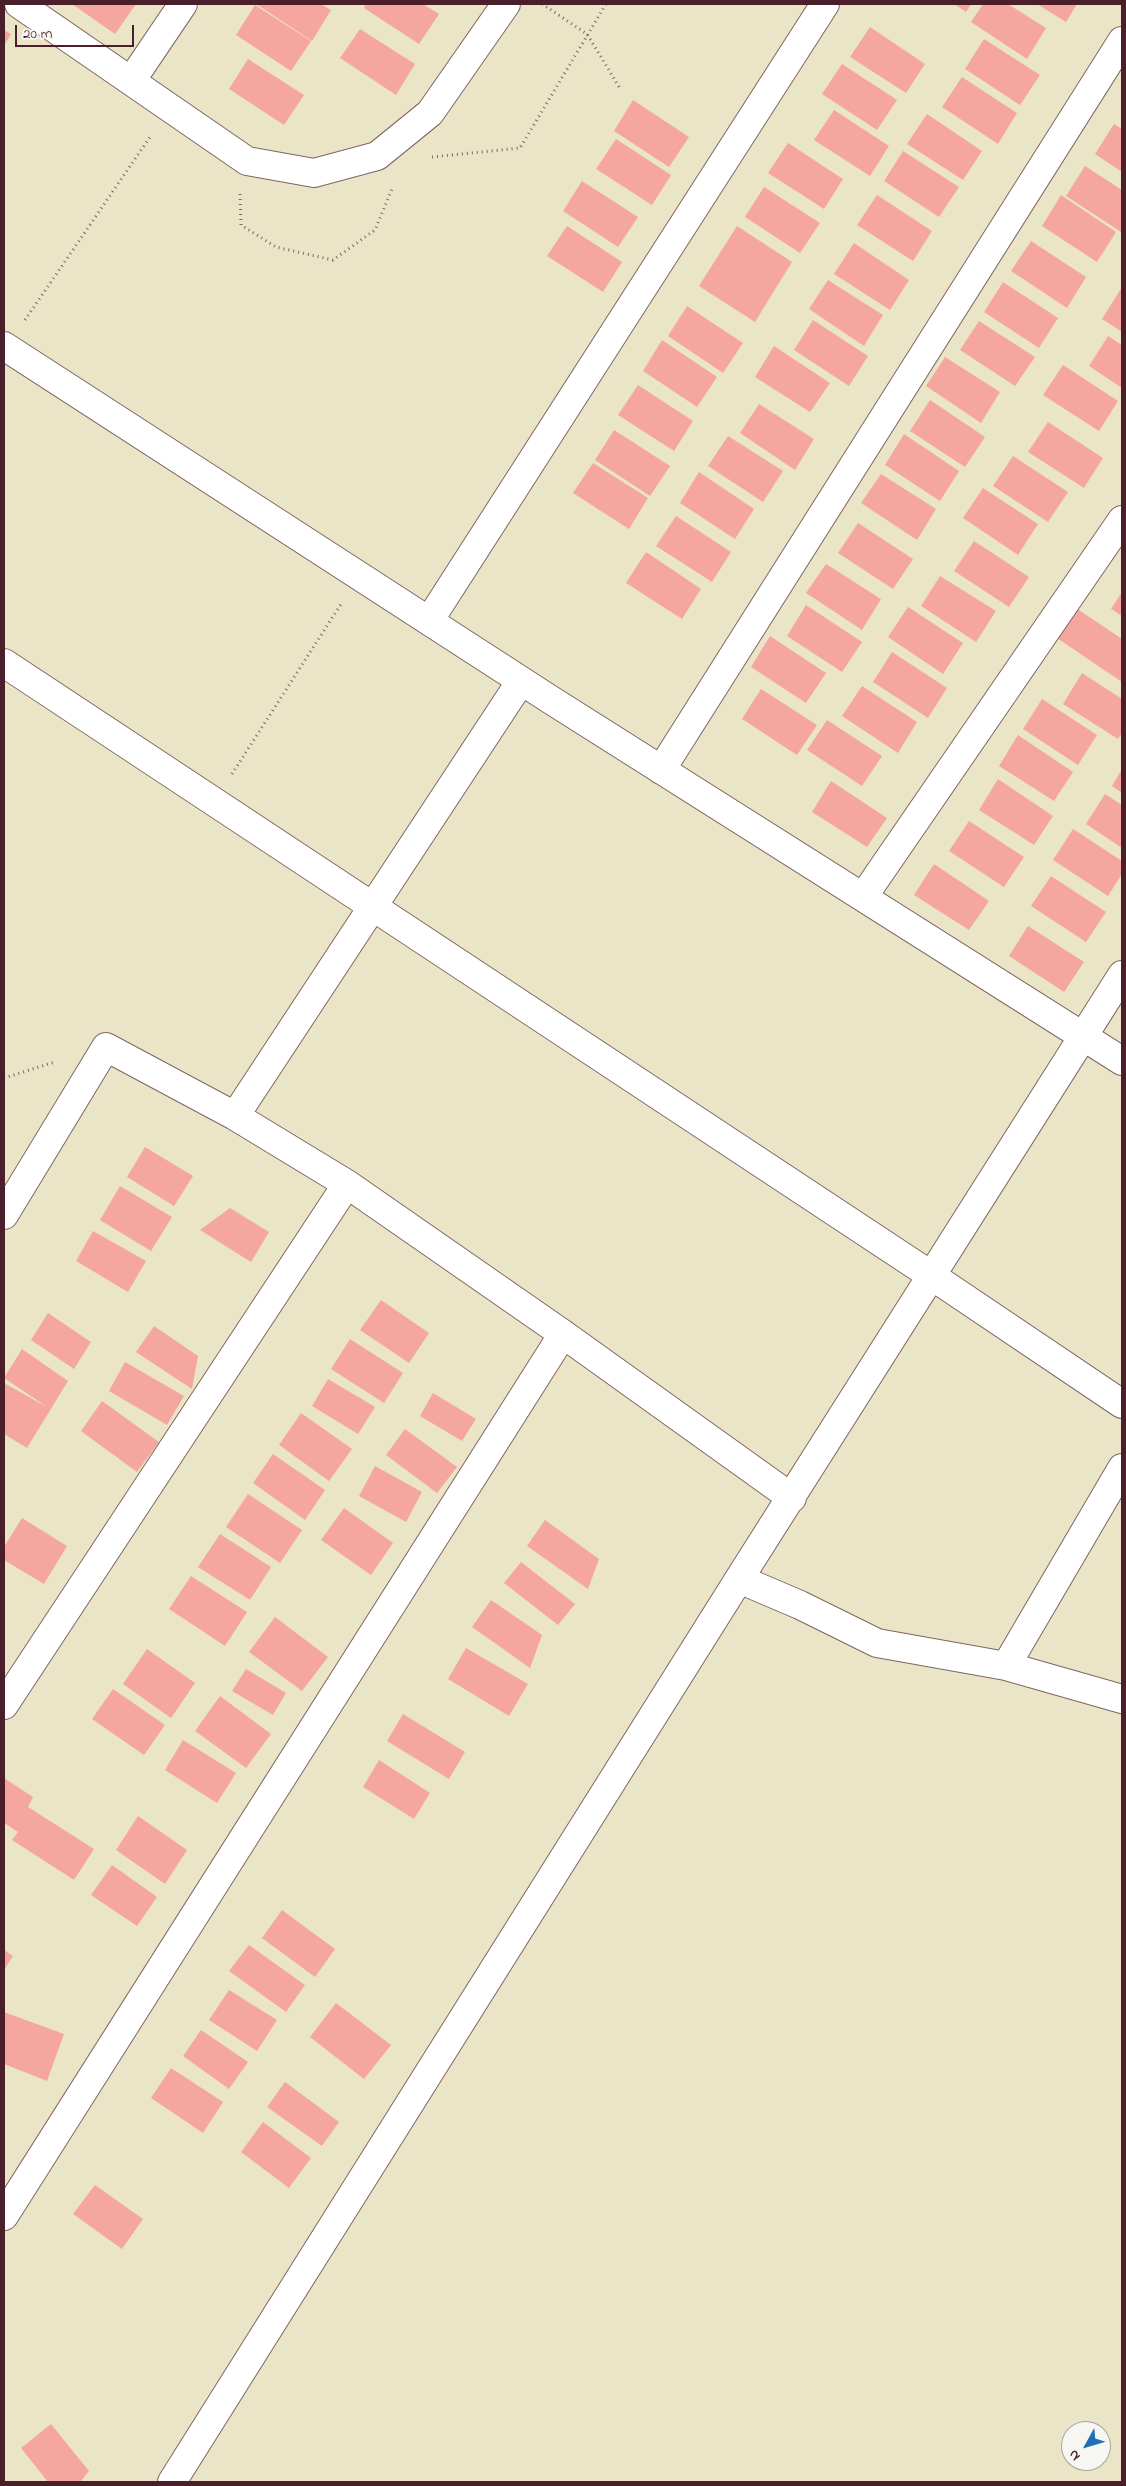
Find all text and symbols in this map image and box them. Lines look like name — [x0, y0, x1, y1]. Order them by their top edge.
scale bar — [18, 15, 136, 47]
text: 20 m — [23, 23, 52, 45]
north arrow — [1061, 2421, 1111, 2471]
text: N — [1064, 2445, 1086, 2465]

